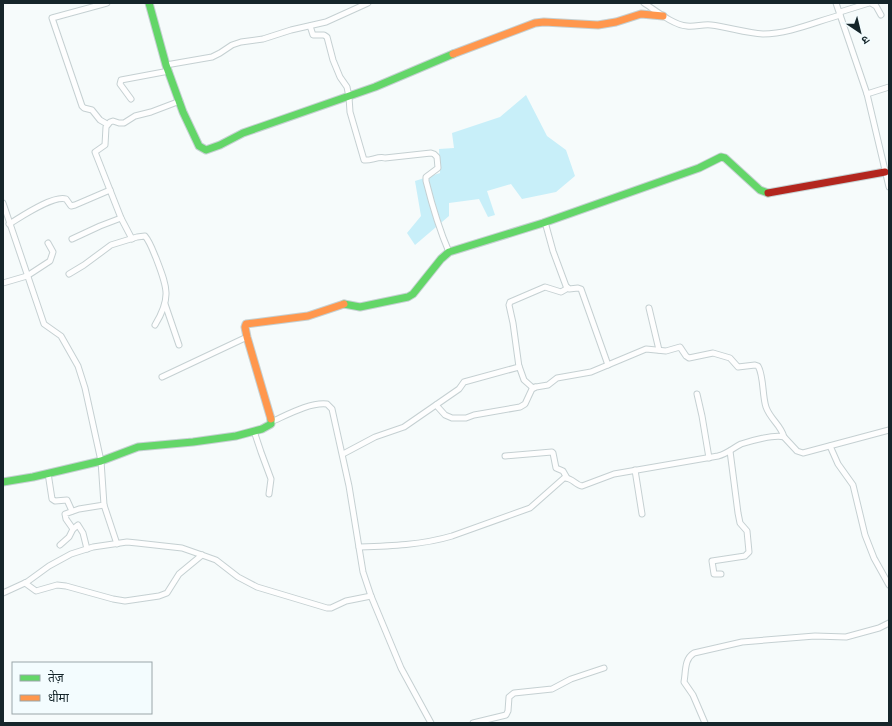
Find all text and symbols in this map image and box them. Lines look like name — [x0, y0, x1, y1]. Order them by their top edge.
north arrow — [840, 12, 880, 52]
text: उ — [858, 32, 873, 49]
legend — [12, 662, 152, 714]
text: तेज़ — [48, 669, 65, 687]
text: धीमा — [48, 689, 70, 707]

